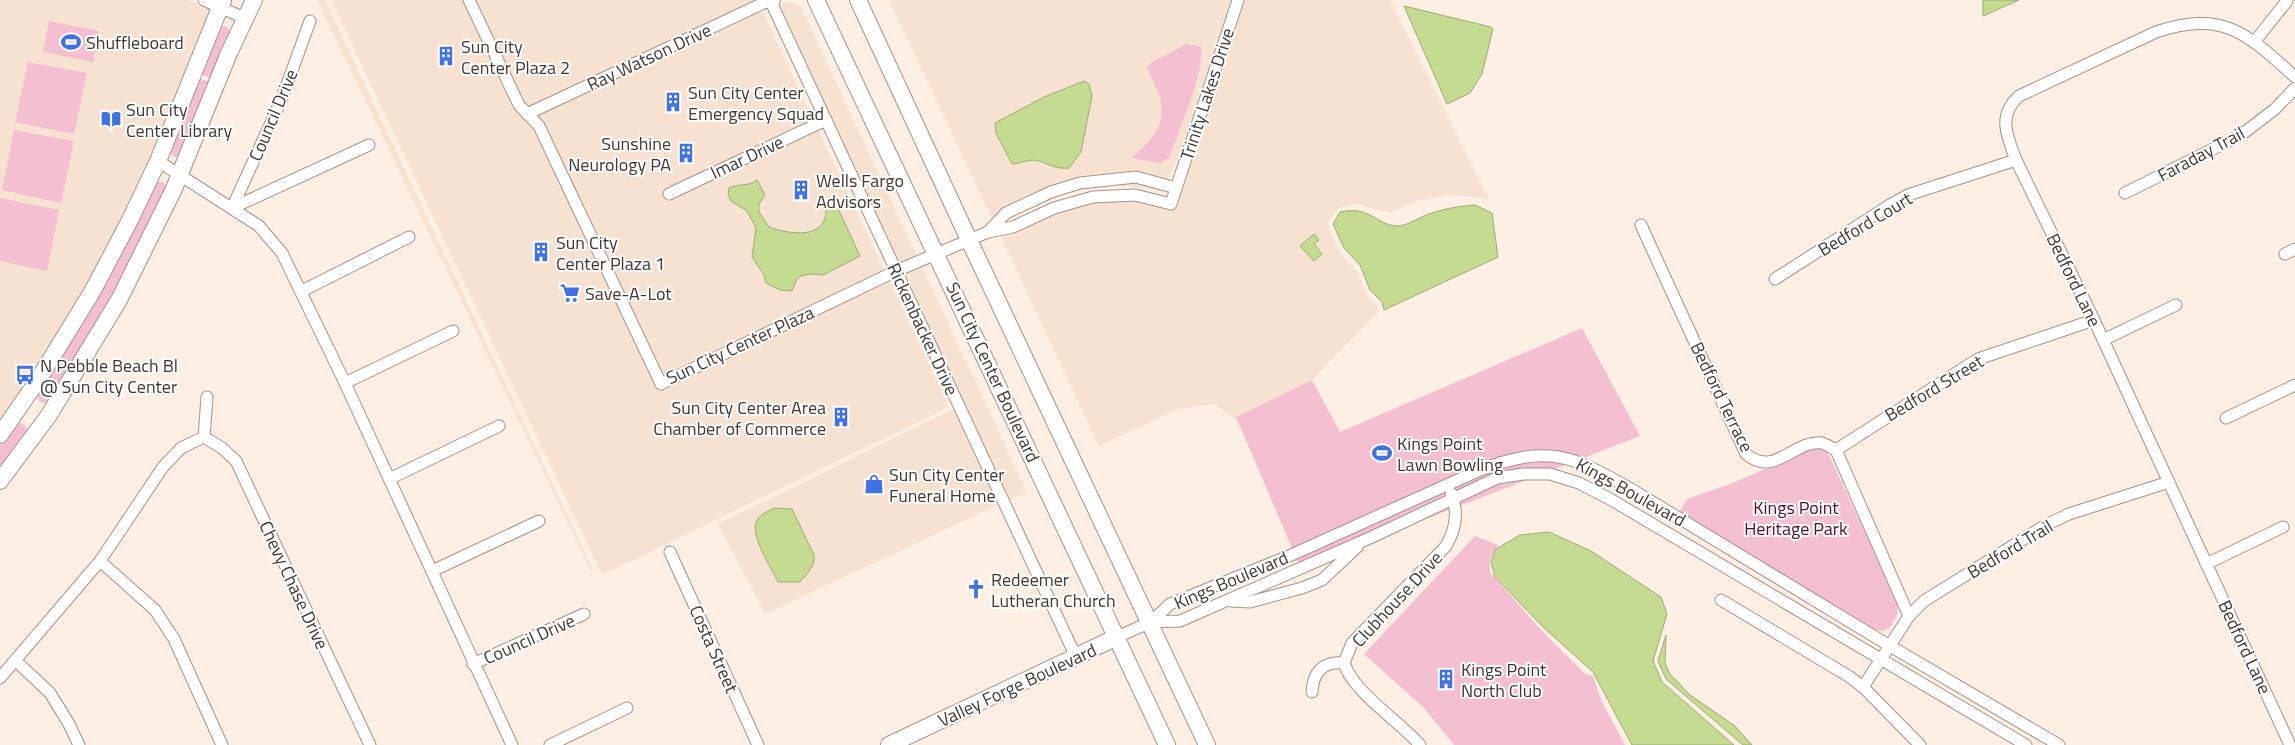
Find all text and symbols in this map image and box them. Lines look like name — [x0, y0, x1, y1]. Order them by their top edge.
street label: Ray Watson Drive — [582, 16, 716, 98]
street label: Trinity Lakes Drive — [1173, 24, 1241, 164]
place label: Shuffleboard — [86, 29, 184, 56]
sports icon: Shuffleboard — [60, 31, 82, 53]
place label: Sun City Center Plaza 2 — [461, 33, 570, 81]
building icon: Sun City Center Plaza 2 — [435, 45, 457, 67]
street label: Council Drive — [242, 65, 304, 165]
place label: Sun City Center Emergency Squad — [688, 79, 824, 127]
building icon: Sun City Center Emergency Squad — [662, 91, 684, 113]
place label: Sun City Center Library — [126, 96, 232, 144]
library icon: Sun City Center Library — [100, 108, 122, 130]
street label: Faraday Trail — [2152, 120, 2250, 188]
street label: Imar Drive — [706, 128, 788, 186]
place label: Sunshine Neurology PA — [568, 130, 671, 178]
building icon: Sunshine Neurology PA — [675, 142, 697, 164]
place label: Wells Fargo Advisors — [816, 167, 904, 215]
building icon: Wells Fargo Advisors — [790, 179, 812, 201]
street label: Bedford Court — [1813, 185, 1918, 263]
place label: Sun City Center Plaza 1 — [556, 229, 665, 277]
street label: Bedford Lane — [2040, 229, 2108, 331]
building icon: Sun City Center Plaza 1 — [530, 241, 552, 263]
street label: Rickenbacker Drive — [880, 258, 966, 400]
street label: Sun City Center Boulevard — [939, 278, 1047, 466]
place label: Save-A-Lot — [585, 280, 672, 307]
supermarket icon: Save-A-Lot — [559, 282, 581, 304]
street label: Sun City Center Plaza — [662, 299, 818, 391]
street label: Bedford Terrace — [1684, 337, 1760, 457]
street label: Bedford Street — [1880, 348, 1989, 428]
place label: N Pebble Beach Bl @ Sun City Center — [40, 352, 178, 400]
bus stop icon: N Pebble Beach Bl @ Sun City Center — [14, 364, 36, 386]
place label: Sun City Center Area Chamber of Commerce — [653, 394, 826, 442]
building icon: Sun City Center Area Chamber of Commerce — [830, 406, 852, 428]
place label: Kings Point Lawn Bowling — [1397, 430, 1503, 478]
sports icon: Kings Point Lawn Bowling — [1371, 442, 1393, 464]
street label: Kings Boulevard — [1571, 451, 1691, 533]
place label: Sun City Center Funeral Home — [889, 461, 1005, 509]
shop icon: Sun City Center Funeral Home — [863, 473, 885, 495]
park label: Kings Point Heritage Park — [1744, 494, 1848, 542]
street label: Bedford Trail — [1962, 513, 2058, 585]
street label: Chevy Chase Drive — [252, 516, 336, 654]
street label: Kings Boulevard — [1170, 544, 1292, 616]
street label: Clubhouse Drive — [1345, 545, 1449, 653]
place label: Redeemer Lutheran Church — [991, 566, 1116, 614]
church icon: Redeemer Lutheran Church — [965, 578, 987, 600]
street label: Bedford Lane — [2211, 596, 2279, 698]
street label: Costa Street — [683, 601, 746, 698]
street label: Council Drive — [479, 607, 579, 671]
street label: Valley Forge Boulevard — [933, 636, 1101, 734]
place label: Kings Point North Club — [1461, 656, 1547, 704]
building icon: Kings Point North Club — [1435, 668, 1457, 690]

